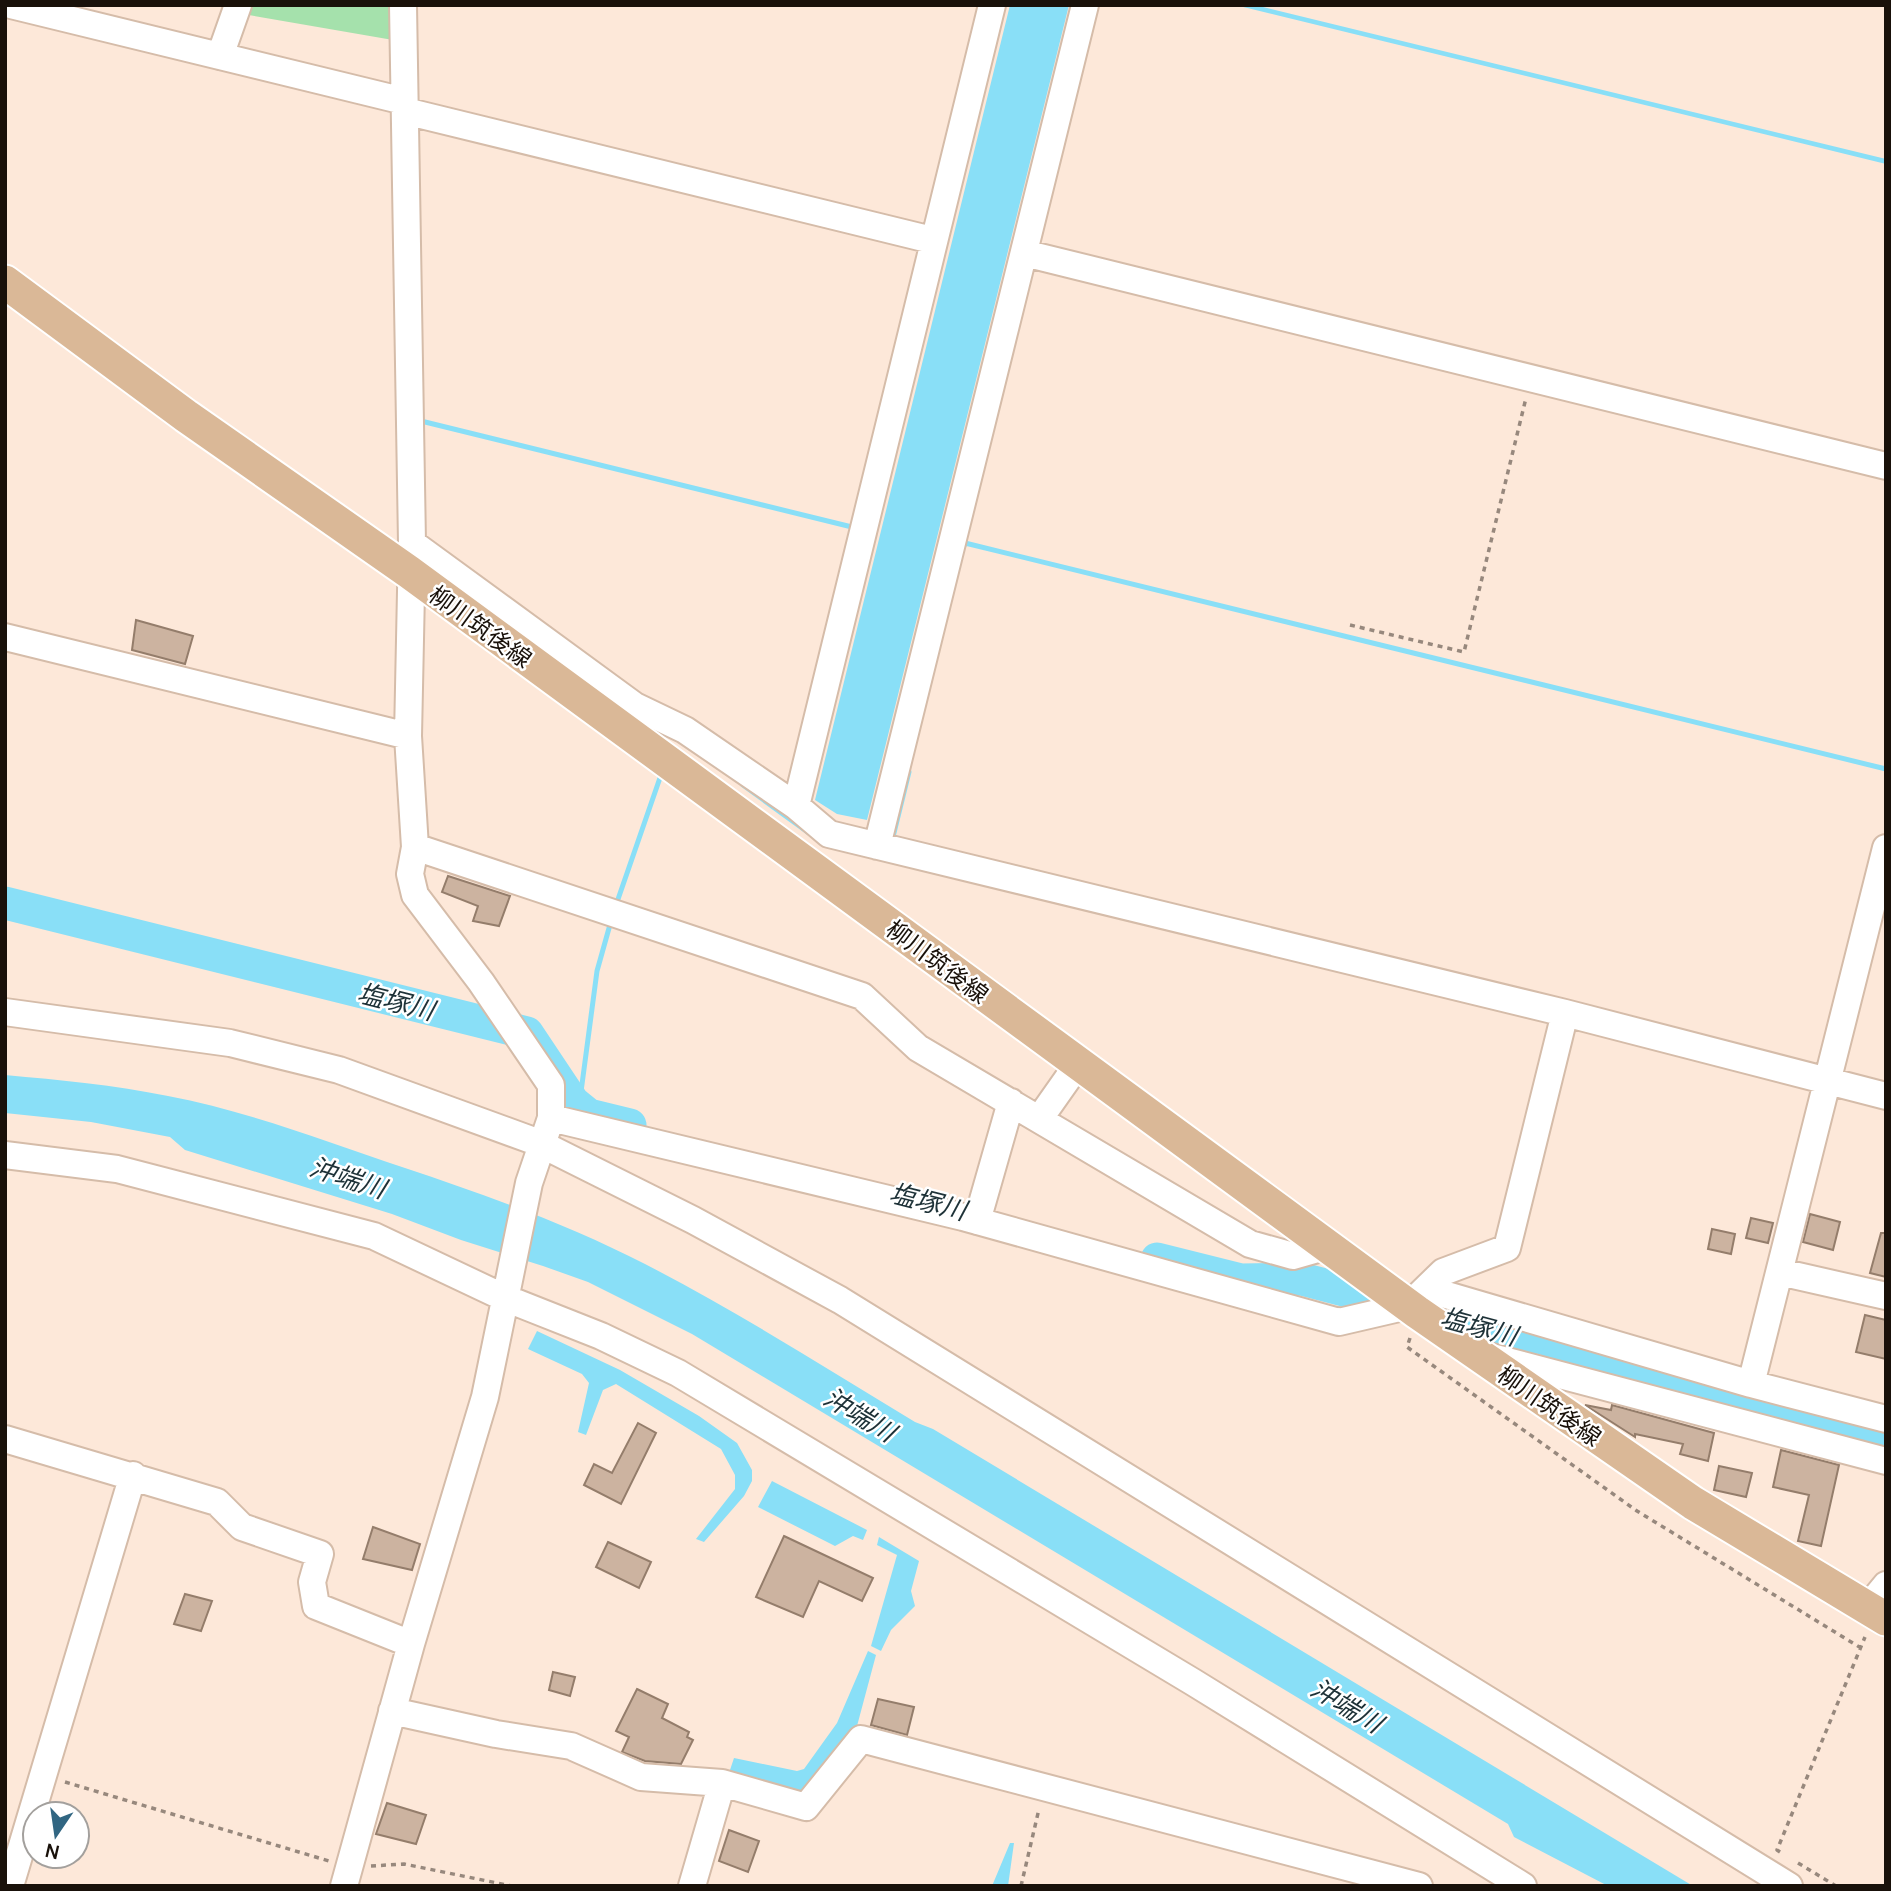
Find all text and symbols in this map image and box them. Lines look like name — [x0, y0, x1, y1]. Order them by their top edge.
street label: 柳川筑後線 — [423, 577, 539, 675]
street label: 柳川筑後線 — [880, 912, 996, 1010]
water label: 塩塚川 — [354, 974, 441, 1029]
water label: 沖端川 — [305, 1148, 393, 1207]
water label: 塩塚川 — [886, 1174, 973, 1229]
water label: 塩塚川 — [1437, 1299, 1524, 1354]
street label: 柳川筑後線 — [1491, 1357, 1609, 1453]
water label: 沖端川 — [817, 1378, 905, 1451]
water label: 沖端川 — [1304, 1669, 1392, 1742]
north arrow — [21, 1800, 91, 1870]
text: N — [43, 1837, 62, 1866]

